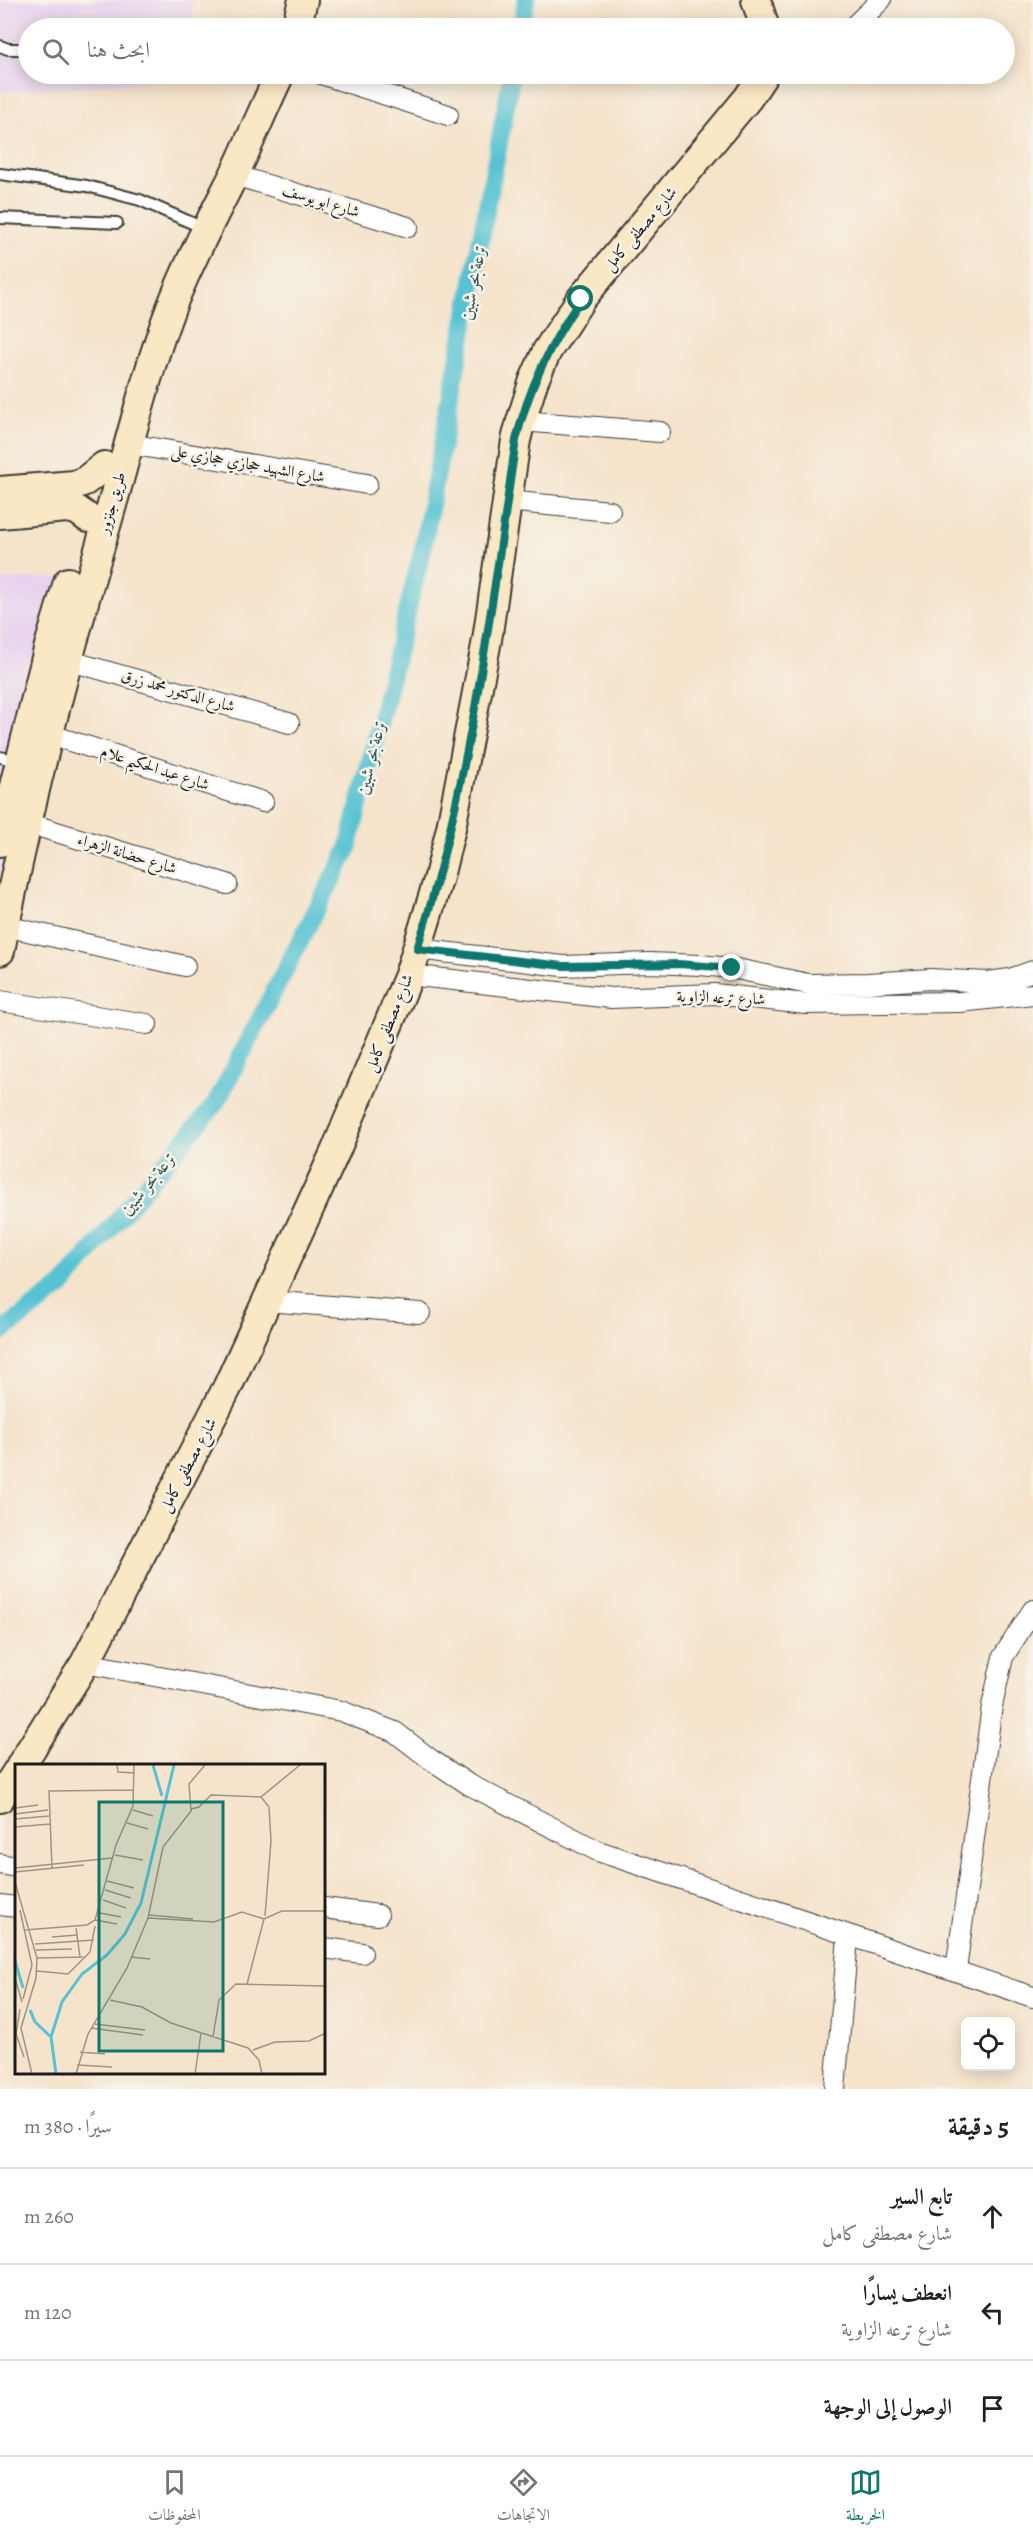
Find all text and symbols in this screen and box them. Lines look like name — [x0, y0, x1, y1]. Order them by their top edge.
search box — [18, 18, 1015, 84]
icon: search — [39, 35, 72, 68]
text: ابحث هنا — [87, 35, 150, 65]
street label: شارع ابو يوسف — [279, 179, 362, 225]
street label: شارع مصطفى كامل — [598, 182, 683, 277]
water label: ترعة بحر شبين — [454, 242, 492, 322]
route start — [567, 285, 593, 311]
street label: شارع الشهيد حجازي حجازي على — [169, 440, 327, 490]
street label: طريق جنزور — [92, 469, 131, 539]
street label: شارع الدكتور محمد زرق — [118, 664, 237, 720]
water label: ترعة بحر شبين — [350, 717, 392, 797]
street label: شارع عبد الحكيم علام — [96, 740, 212, 801]
street label: شارع حضانة الزهراء — [74, 828, 179, 881]
route end — [718, 954, 744, 980]
street label: شارع مصطفى كامل — [359, 971, 421, 1076]
street label: شارع ترعه الزاوية — [676, 985, 766, 1013]
water label: ترعة بحر شبين — [114, 1146, 182, 1220]
street label: شارع مصطفى كامل — [154, 1414, 224, 1517]
inset map — [15, 1764, 326, 2074]
map controls — [961, 2017, 1015, 2071]
button: locate — [961, 2017, 1015, 2071]
text: 5 دقيقة — [948, 2109, 1009, 2144]
text: سيرًا · 380 m — [24, 2113, 112, 2140]
text: تابع السير — [891, 2182, 952, 2212]
icon: ahead — [976, 2200, 1009, 2233]
text: 260 m — [24, 2203, 74, 2230]
text: شارع مصطفى كامل — [822, 2220, 952, 2247]
text: انعطف يسارًا — [863, 2278, 952, 2308]
icon: left — [976, 2296, 1009, 2329]
text: 120 m — [24, 2299, 72, 2326]
text: شارع ترعه الزاوية — [841, 2316, 952, 2343]
text: الوصول إلى الوجهة — [824, 2392, 952, 2422]
icon: arrive — [976, 2392, 1009, 2425]
tab: المحفوظات — [148, 2466, 201, 2530]
tab: الاتجاهات — [497, 2466, 550, 2530]
tab: الخريطة — [846, 2466, 885, 2530]

